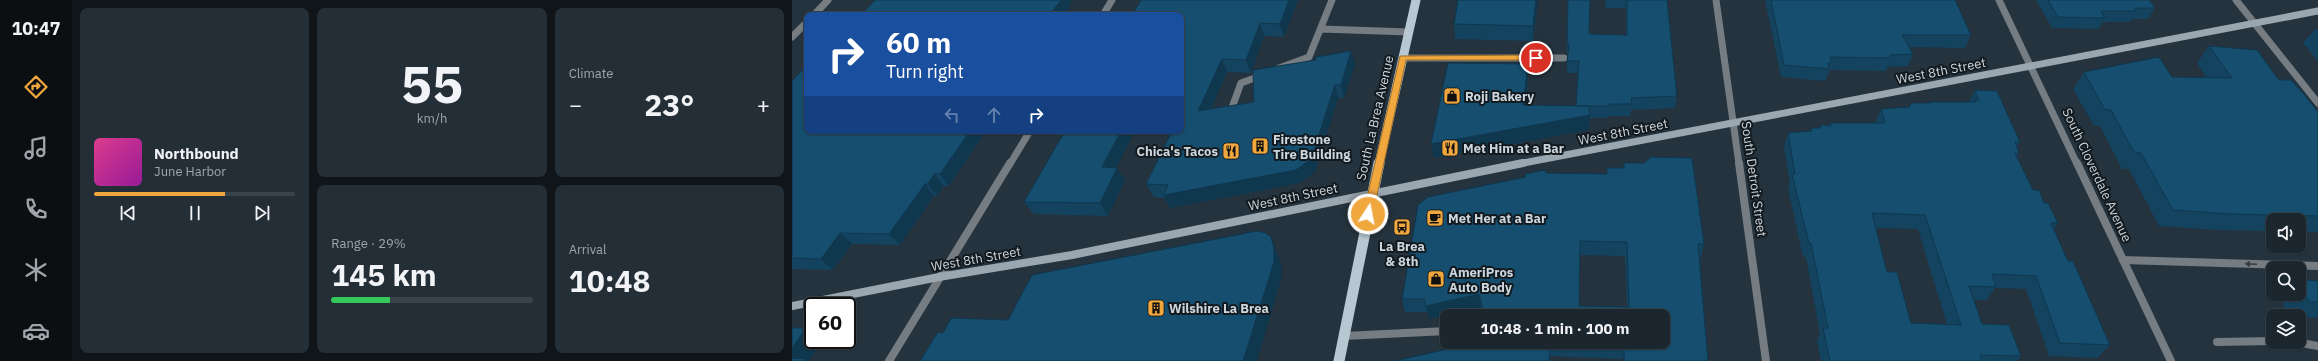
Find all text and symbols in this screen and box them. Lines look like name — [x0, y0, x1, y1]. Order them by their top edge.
text: 10:47 — [11, 17, 61, 40]
text: 60 m — [886, 24, 951, 61]
icon: right — [820, 28, 872, 80]
pin — [1519, 41, 1553, 75]
icon: arrive — [1525, 47, 1547, 69]
text: 55 — [401, 50, 463, 117]
street label: South La Brea Avenue — [1352, 54, 1398, 182]
street label: West 8th Street — [1895, 54, 1987, 88]
text: Turn right — [886, 60, 964, 83]
text: Climate — [569, 65, 613, 82]
icon: directions — [22, 73, 50, 101]
text: 23° — [644, 85, 694, 124]
shop icon: Roji Bakery — [1442, 86, 1462, 106]
place label: Roji Bakery — [1465, 88, 1534, 105]
text: − — [569, 90, 582, 119]
text: + — [757, 90, 770, 119]
icon: left — [941, 104, 963, 126]
icon: ahead — [983, 104, 1005, 126]
icon: right — [1025, 104, 1047, 126]
street label: South Cloverdale Avenue — [2058, 105, 2136, 245]
text: km/h — [417, 110, 447, 127]
street label: West 8th Street — [1577, 115, 1669, 149]
street label: South Detroit Street — [1737, 120, 1771, 238]
place label: Firestone Tire Building — [1273, 131, 1351, 163]
icon: music — [22, 134, 50, 162]
building icon: Firestone Tire Building — [1250, 136, 1270, 156]
restaurant icon: Met Him at a Bar — [1440, 138, 1460, 158]
place label: Met Him at a Bar — [1463, 140, 1564, 157]
restaurant icon: Chica's Tacos — [1221, 141, 1241, 161]
place label: Chica's Tacos — [1136, 143, 1218, 160]
text: Northbound — [154, 144, 239, 163]
text: June Harbor — [154, 163, 226, 180]
street label: West 8th Street — [1247, 179, 1339, 215]
position arrow — [1347, 193, 1389, 235]
icon: phone — [22, 195, 50, 223]
icon: previous — [117, 202, 139, 224]
icon: pause — [184, 202, 206, 224]
icon: next — [251, 202, 273, 224]
cafe icon: Met Her at a Bar — [1425, 208, 1445, 228]
place label: Met Her at a Bar — [1448, 210, 1546, 227]
map controls — [2266, 213, 2306, 349]
button: sound — [2266, 213, 2306, 253]
bus stop icon: La Brea & 8th — [1392, 217, 1412, 237]
text: Range · 29% — [331, 235, 406, 252]
place label: La Brea & 8th — [1379, 238, 1425, 270]
text: Arrival — [569, 241, 607, 258]
street label: West 8th Street — [930, 243, 1022, 275]
text: 145 km — [331, 255, 437, 294]
icon: climate — [22, 256, 50, 284]
text: 10:48 — [569, 261, 651, 300]
one-way arrow — [2244, 261, 2257, 267]
button: search — [2266, 261, 2306, 301]
place label: AmeriPros Auto Body — [1449, 264, 1514, 296]
shop icon: AmeriPros Auto Body — [1426, 269, 1446, 289]
speed limit sign: 60 — [804, 297, 856, 349]
building icon: Wilshire La Brea — [1146, 298, 1166, 318]
place label: Wilshire La Brea — [1169, 300, 1269, 317]
button: layers — [2266, 309, 2306, 349]
icon: car — [22, 317, 50, 345]
text: 10:48 · 1 min · 100 m — [1481, 319, 1629, 338]

